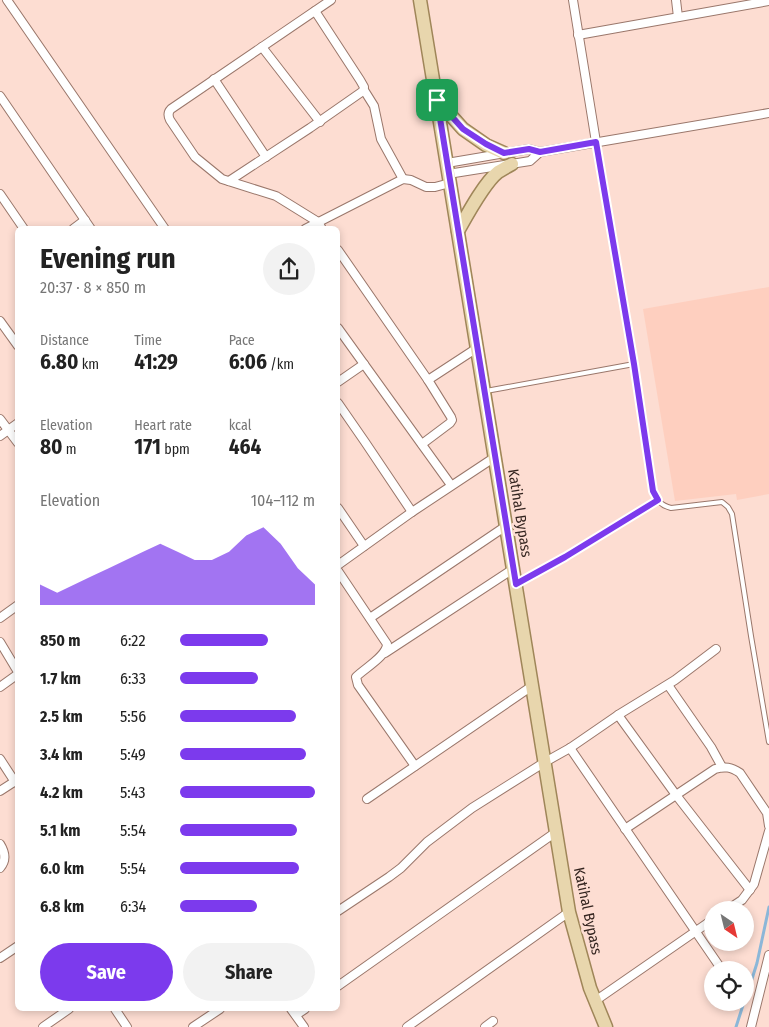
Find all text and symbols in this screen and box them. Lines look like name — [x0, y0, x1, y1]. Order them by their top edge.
pin — [416, 79, 458, 121]
icon: arrive — [423, 86, 451, 114]
text: Evening run — [40, 242, 176, 275]
button: share — [263, 243, 315, 295]
text: 20:37 · 8 × 850 m — [40, 278, 146, 297]
text: Distance — [40, 332, 89, 349]
text: Time — [134, 332, 162, 349]
text: Pace — [229, 332, 255, 349]
text: 6.80 — [40, 349, 78, 375]
text: 41:29 — [134, 349, 178, 375]
text: 6:06 — [229, 349, 267, 375]
text: km — [78, 356, 99, 373]
text: /km — [267, 356, 294, 373]
text: Elevation — [40, 417, 93, 434]
text: Heart rate — [134, 417, 192, 434]
text: kcal — [229, 417, 251, 434]
text: 80 — [40, 434, 63, 460]
text: 171 — [134, 434, 161, 460]
text: 464 — [229, 434, 261, 460]
text: m — [63, 441, 77, 458]
text: bpm — [161, 441, 190, 458]
street label: Katihal Bypass — [504, 468, 536, 558]
text: Elevation — [40, 491, 100, 510]
text: 104–112 m — [251, 491, 315, 510]
text: 850 m — [40, 631, 81, 650]
text: 6:22 — [120, 631, 145, 650]
text: 1.7 km — [40, 669, 81, 688]
text: 6:33 — [120, 669, 146, 688]
text: 2.5 km — [40, 707, 83, 726]
text: 5:56 — [120, 707, 146, 726]
text: 3.4 km — [40, 745, 83, 764]
text: 5:49 — [120, 745, 146, 764]
text: 4.2 km — [40, 783, 83, 802]
text: 5:43 — [120, 783, 145, 802]
text: 5.1 km — [40, 821, 80, 840]
text: 5:54 — [120, 821, 146, 840]
text: 6.0 km — [40, 859, 84, 878]
text: 5:54 — [120, 859, 146, 878]
street label: Katihal Bypass — [570, 866, 606, 956]
text: 6.8 km — [40, 897, 84, 916]
text: 6:34 — [120, 897, 146, 916]
north arrow — [704, 901, 754, 951]
map controls — [704, 901, 754, 1011]
button: Save — [40, 943, 173, 1001]
button: Share — [183, 943, 315, 1001]
button: locate — [704, 961, 754, 1011]

